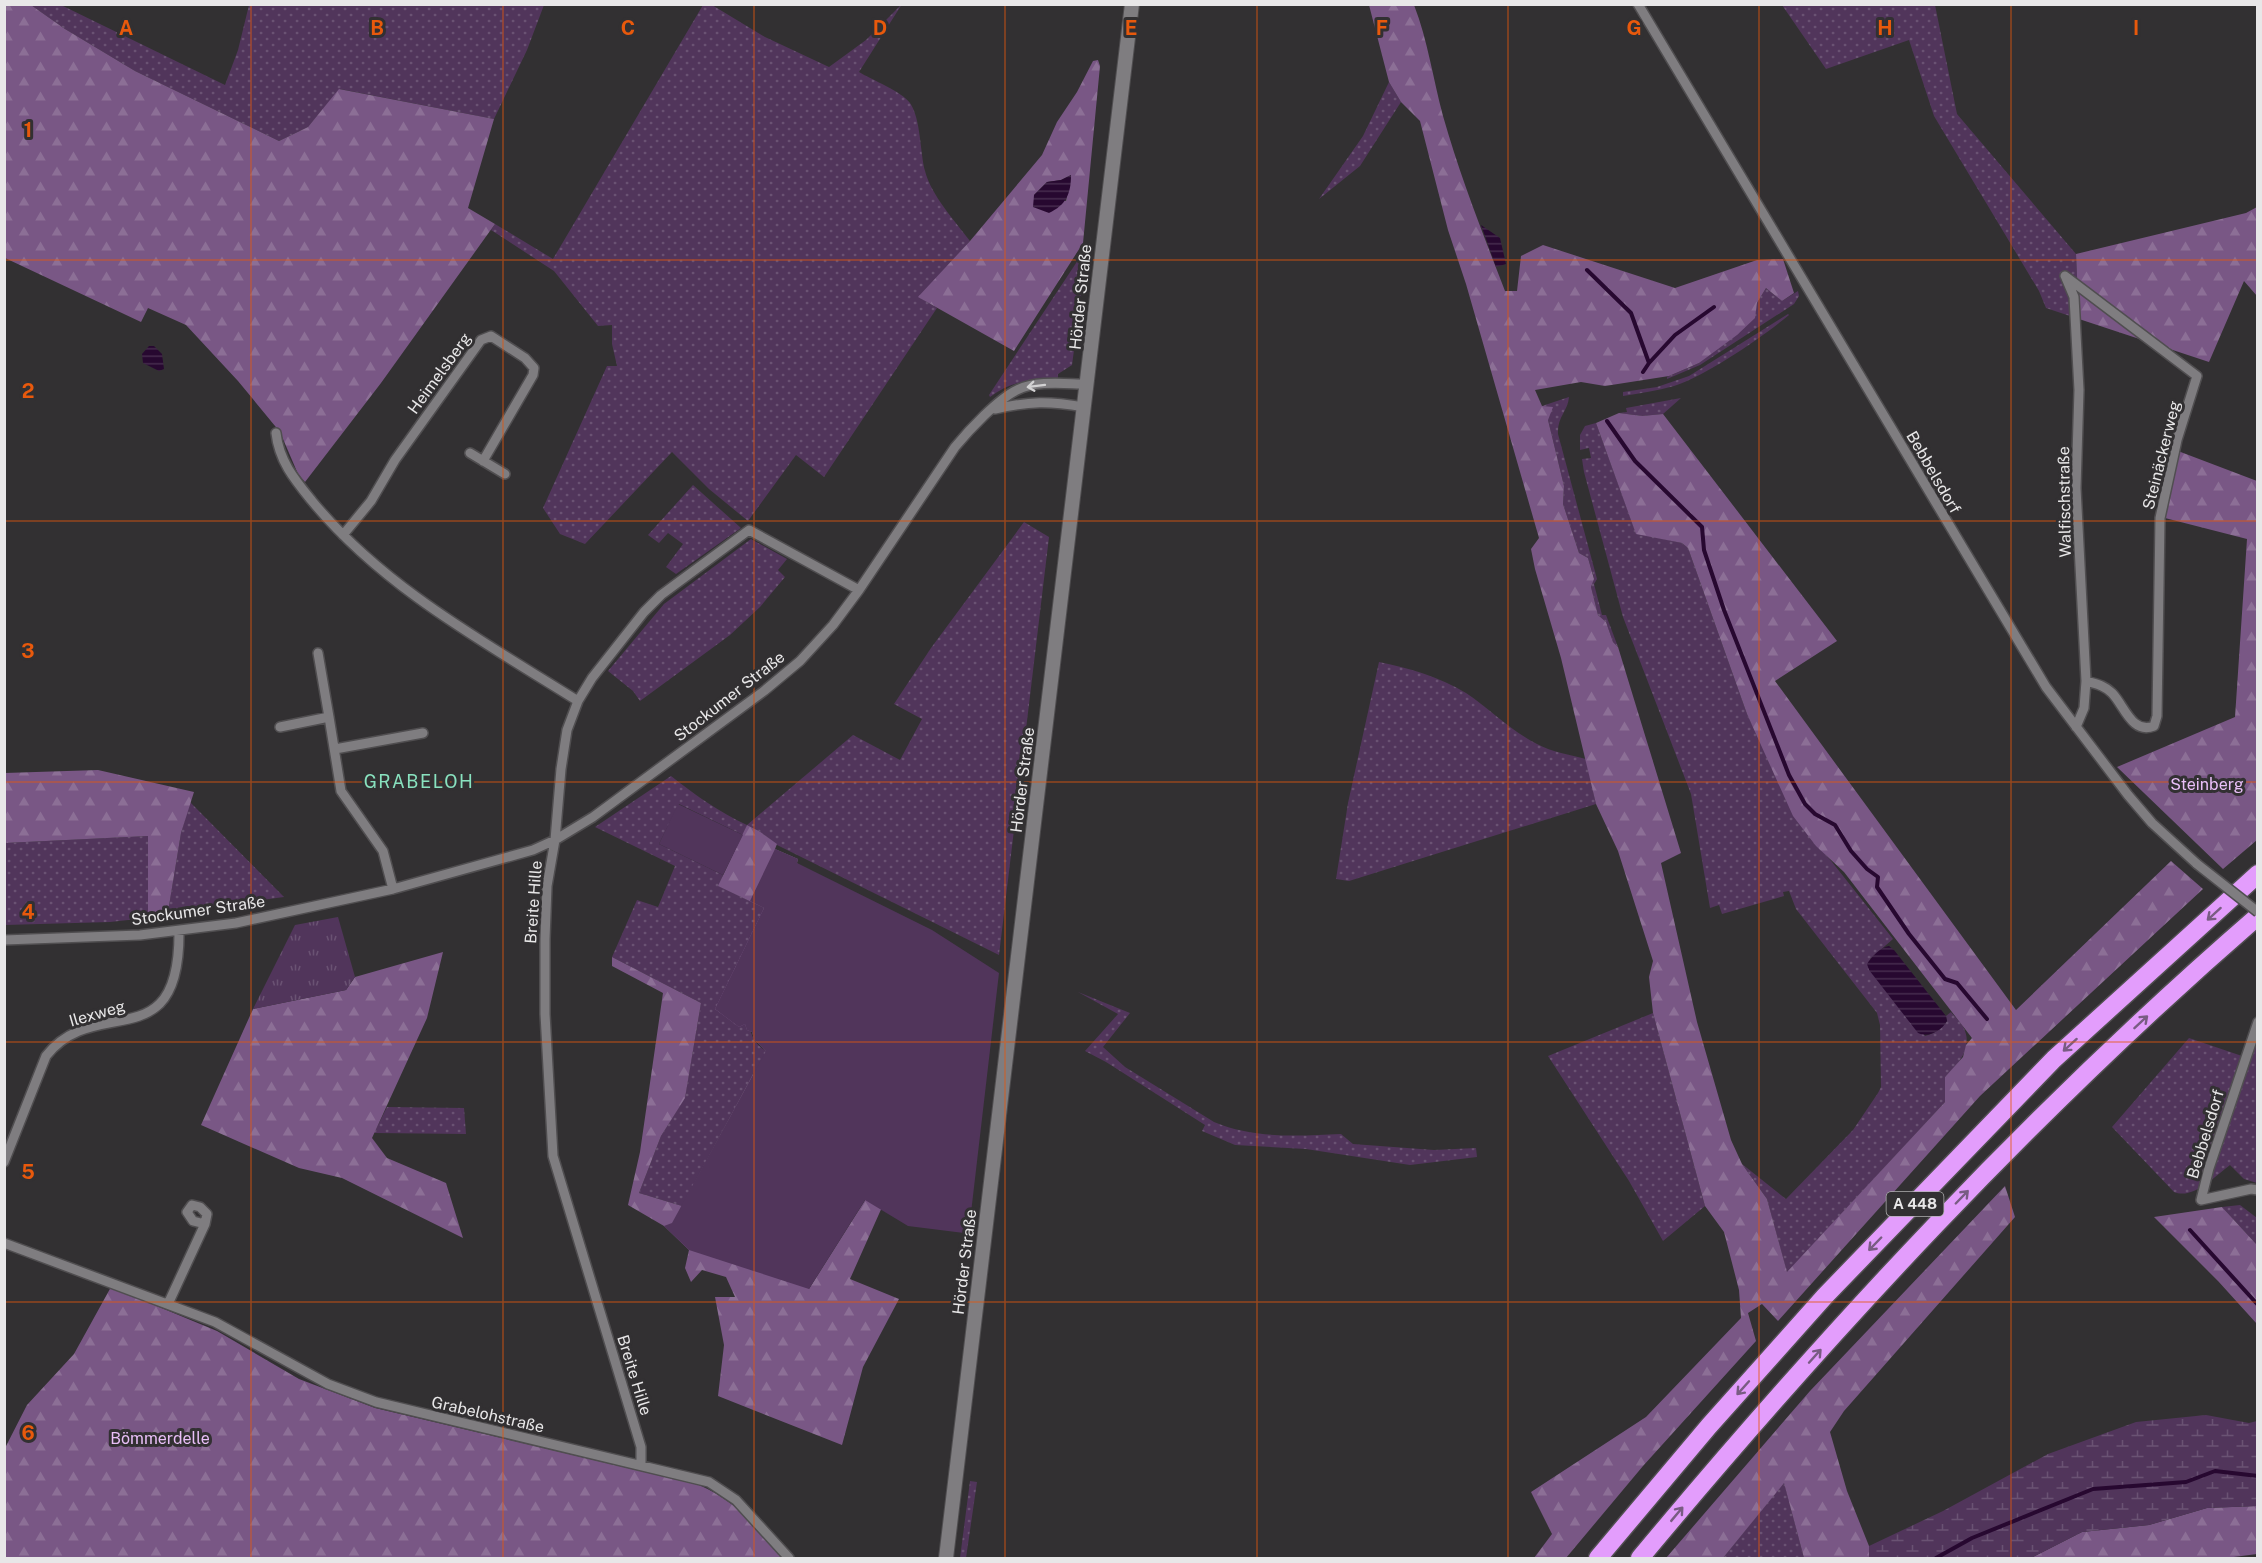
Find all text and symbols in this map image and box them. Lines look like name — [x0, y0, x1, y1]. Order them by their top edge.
text: A — [119, 16, 133, 40]
text: B — [370, 16, 384, 40]
text: C — [621, 16, 635, 40]
text: D — [873, 16, 887, 40]
text: E — [1125, 16, 1137, 40]
text: F — [1376, 16, 1388, 40]
text: G — [1626, 16, 1642, 40]
text: H — [1877, 16, 1893, 40]
text: I — [2133, 16, 2139, 40]
text: 1 — [24, 118, 32, 142]
street label: Hörder Straße — [1066, 243, 1095, 351]
street label: Heimelsberg — [404, 329, 475, 417]
text: 2 — [22, 379, 34, 403]
one-way arrow — [1027, 381, 1046, 392]
street label: Steinäckerweg — [2139, 399, 2184, 512]
street label: Bebbelsdorf — [1902, 428, 1965, 517]
street label: Walfischstraße — [2054, 446, 2075, 558]
text: 3 — [21, 639, 35, 663]
street label: Stockumer Straße — [670, 647, 788, 746]
street label: Hörder Straße — [1007, 726, 1038, 834]
district label: GRABELOH — [364, 771, 474, 792]
park label: Steinberg — [2170, 775, 2244, 794]
street label: Breite Hille — [521, 860, 546, 944]
street label: Stockumer Straße — [130, 892, 266, 929]
text: 4 — [21, 900, 35, 924]
one-way arrow — [2207, 906, 2222, 921]
street label: Ilexweg — [67, 996, 128, 1031]
one-way arrow — [2133, 1015, 2148, 1029]
one-way arrow — [2063, 1038, 2078, 1052]
street label: Bebbelsdorf — [2183, 1087, 2228, 1181]
text: 5 — [21, 1160, 35, 1184]
one-way arrow — [1955, 1190, 1969, 1205]
road number: A 448 — [1886, 1192, 1944, 1216]
street label: Hörder Straße — [949, 1208, 980, 1316]
one-way arrow — [1868, 1237, 1882, 1252]
street label: Breite Hille — [613, 1333, 656, 1418]
one-way arrow — [1808, 1348, 1822, 1363]
one-way arrow — [1736, 1380, 1750, 1395]
street label: Grabelohstraße — [430, 1392, 546, 1437]
text: 6 — [21, 1421, 35, 1445]
park label: Bömmerdelle — [110, 1429, 210, 1448]
one-way arrow — [1670, 1506, 1683, 1522]

